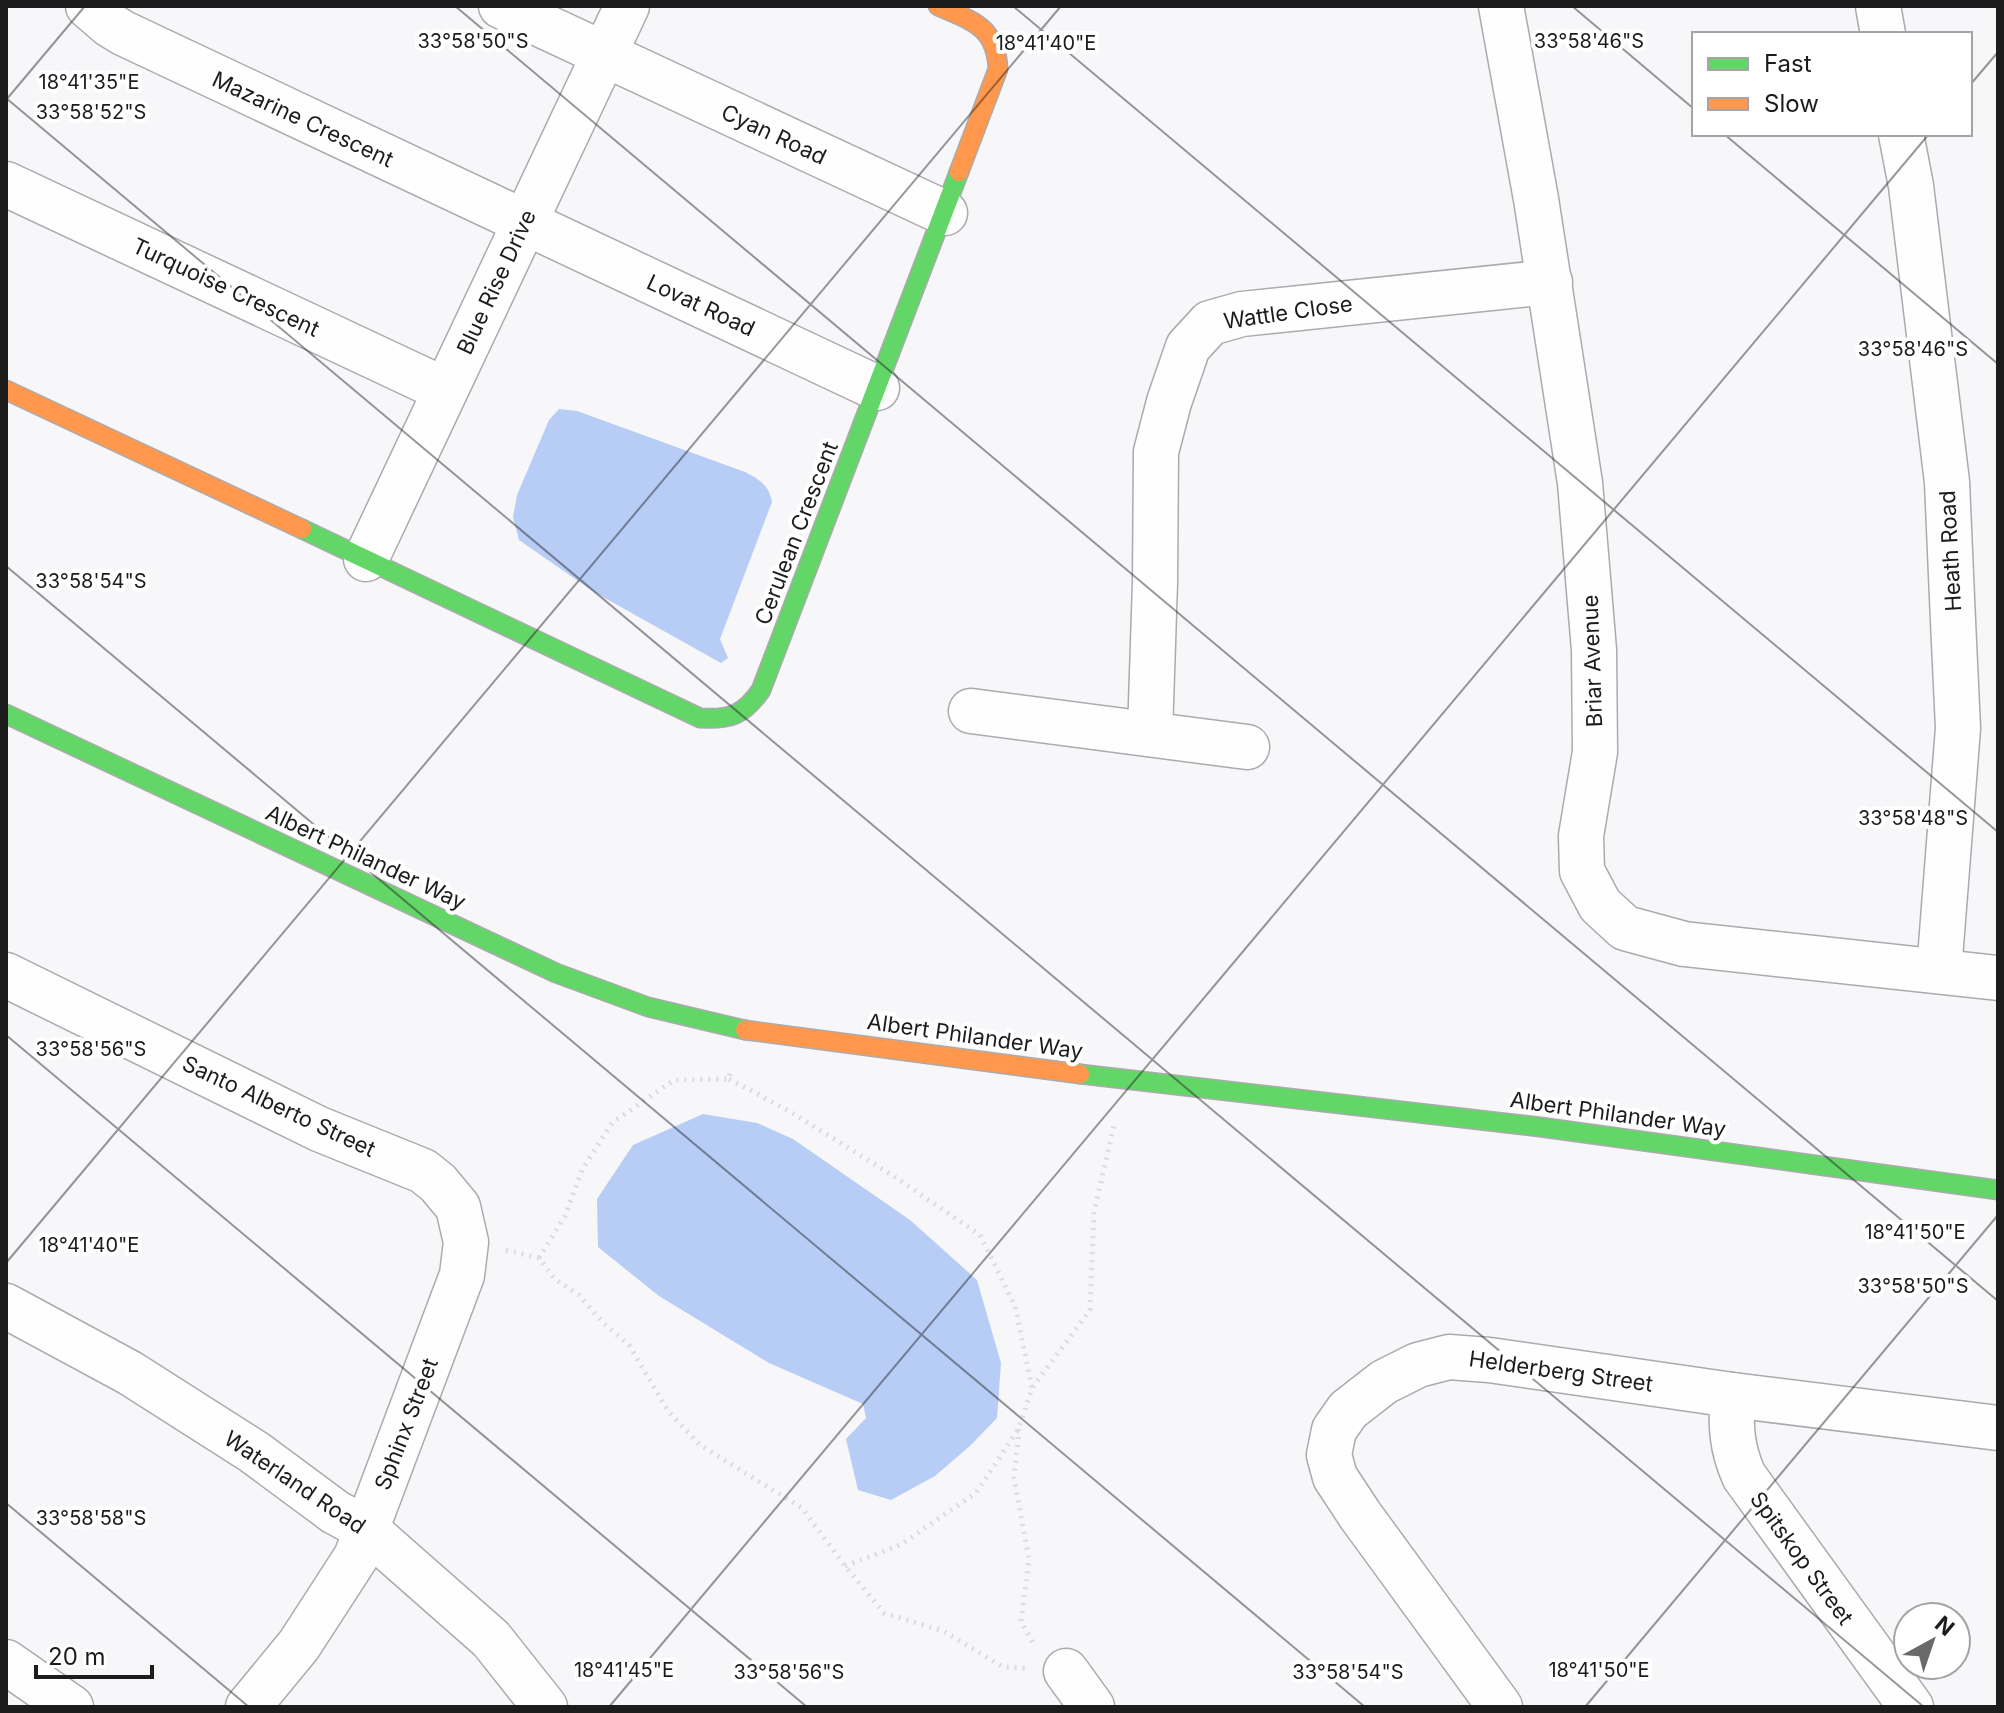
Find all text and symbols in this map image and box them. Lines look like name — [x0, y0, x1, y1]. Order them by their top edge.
text: 33°58'50"S — [418, 29, 528, 53]
text: 33°58'46"S — [1534, 29, 1644, 53]
text: 18°41'40"E — [996, 31, 1096, 55]
legend — [1692, 32, 1972, 136]
text: Fast — [1764, 49, 1812, 78]
street label: Mazarine Crescent — [208, 66, 398, 172]
text: 18°41'35"E — [39, 70, 139, 94]
text: Slow — [1764, 89, 1819, 118]
street label: Cyan Road — [717, 98, 831, 170]
text: 33°58'52"S — [36, 100, 146, 124]
street label: Blue Rise Drive — [451, 206, 541, 358]
street label: Turquoise Crescent — [128, 232, 324, 342]
street label: Lovat Road — [643, 269, 759, 341]
street label: Wattle Close — [1222, 290, 1354, 334]
text: 33°58'46"S — [1858, 337, 1968, 361]
street label: Cerulean Crescent — [749, 438, 843, 628]
street label: Heath Road — [1934, 490, 1966, 612]
text: 33°58'54"S — [35, 569, 147, 593]
street label: Briar Avenue — [1577, 594, 1607, 728]
street label: Albert Philander Way — [262, 799, 470, 915]
text: 33°58'48"S — [1858, 806, 1968, 830]
street label: Albert Philander Way — [865, 1008, 1085, 1064]
text: 33°58'56"S — [36, 1037, 146, 1061]
street label: Santo Alberto Street — [178, 1050, 380, 1162]
street label: Albert Philander Way — [1508, 1086, 1728, 1142]
text: 18°41'50"E — [1864, 1220, 1966, 1244]
text: 18°41'40"E — [39, 1233, 139, 1257]
text: 33°58'50"S — [1858, 1274, 1968, 1298]
street label: Helderberg Street — [1467, 1345, 1655, 1397]
street label: Sphinx Street — [369, 1354, 443, 1494]
street label: Waterland Road — [219, 1425, 371, 1539]
street label: Spitskop Street — [1745, 1486, 1859, 1630]
text: 33°58'58"S — [36, 1506, 146, 1530]
north arrow — [1892, 1601, 1972, 1681]
text: N — [1930, 1610, 1960, 1641]
scale bar — [36, 1629, 152, 1679]
text: 20 m — [48, 1642, 106, 1671]
text: 18°41'45"E — [574, 1658, 674, 1682]
text: 18°41'50"E — [1548, 1658, 1650, 1682]
text: 33°58'56"S — [734, 1660, 844, 1684]
text: 33°58'54"S — [1292, 1660, 1404, 1684]

